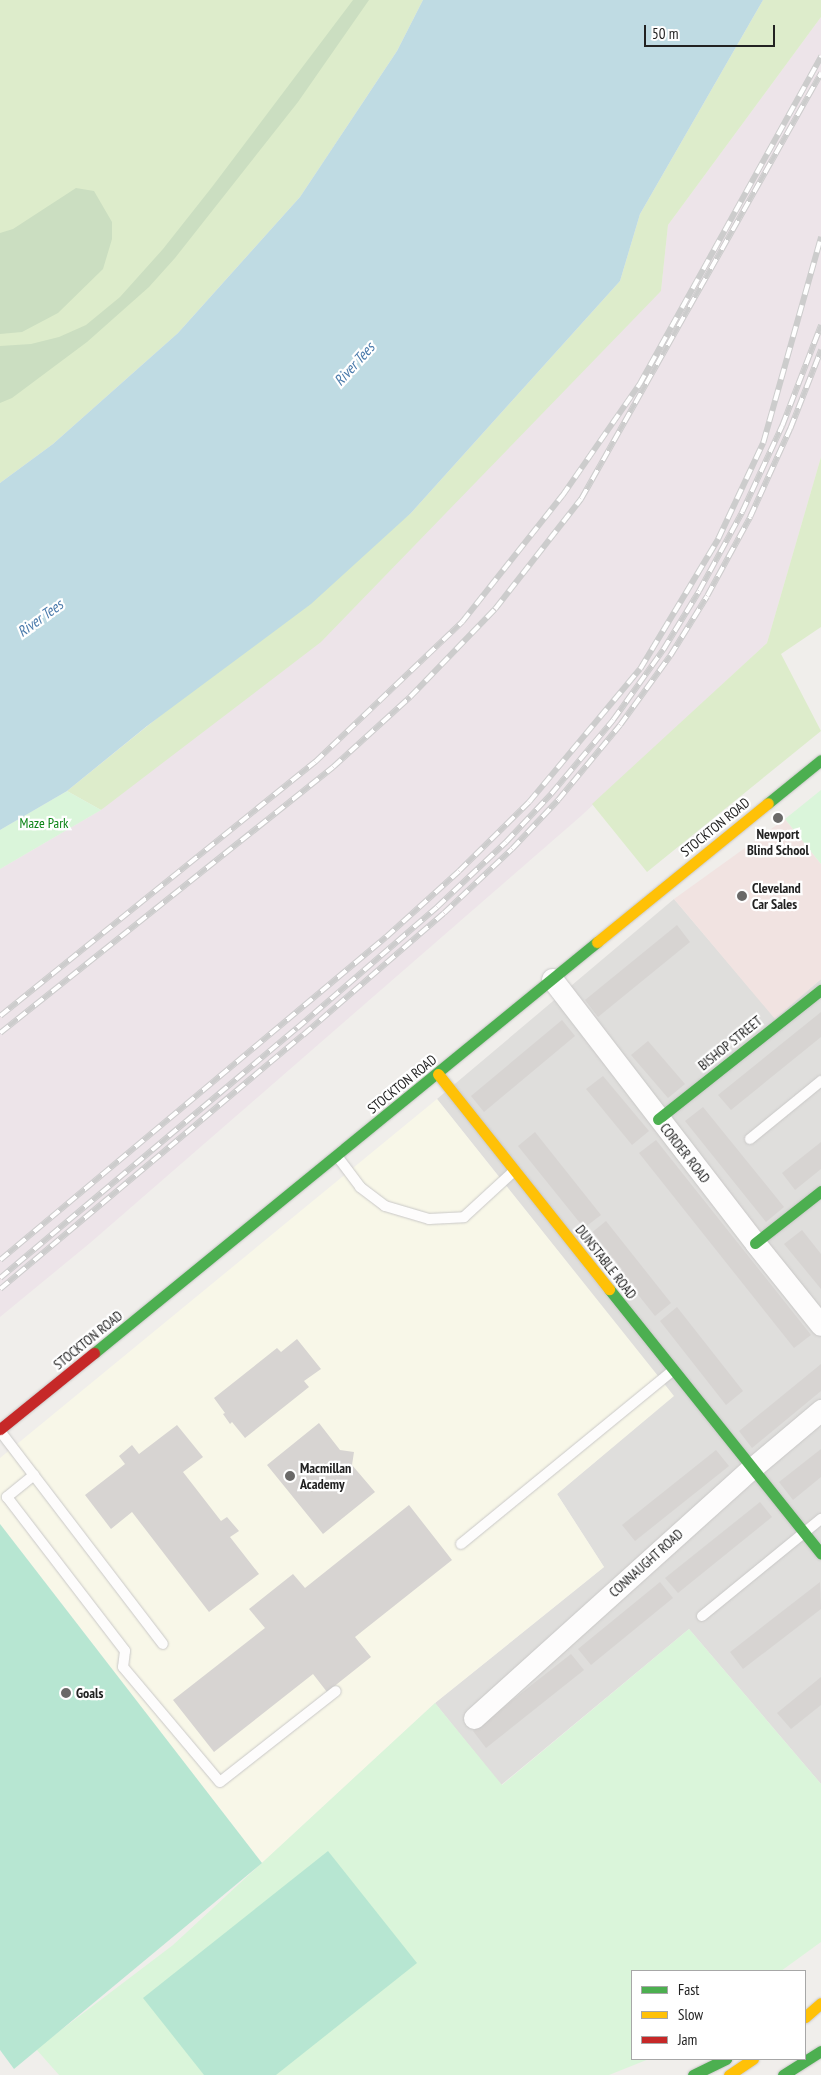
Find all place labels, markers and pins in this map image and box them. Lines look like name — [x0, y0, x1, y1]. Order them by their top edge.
marker: Newport Blind School — [772, 812, 784, 824]
place label: Newport Blind School — [747, 826, 809, 859]
place label: Cleveland Car Sales — [752, 880, 801, 912]
marker: Cleveland Car Sales — [736, 890, 748, 902]
place label: Macmillan Academy — [300, 1460, 351, 1492]
marker: Macmillan Academy — [284, 1470, 296, 1482]
place label: Goals — [76, 1685, 103, 1701]
marker: Goals — [60, 1687, 72, 1699]

